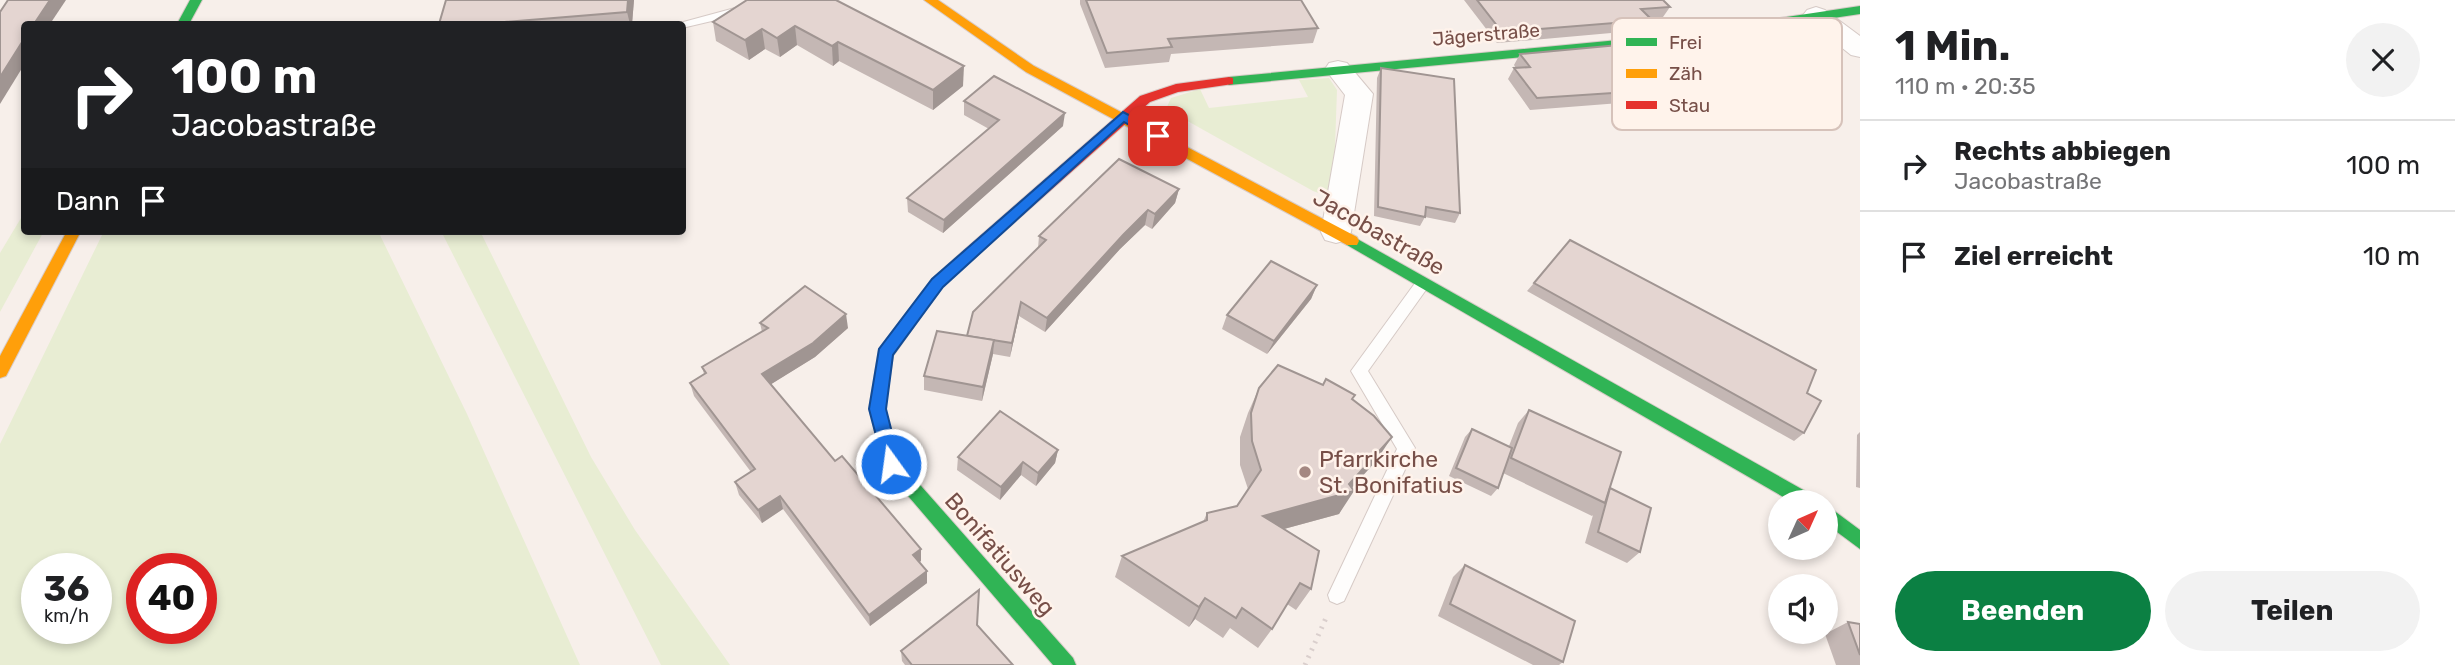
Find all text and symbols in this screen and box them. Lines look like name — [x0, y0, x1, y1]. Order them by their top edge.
street label: Jägerstraße — [1431, 18, 1541, 51]
legend — [1612, 18, 1842, 130]
text: 1 Min. — [1895, 21, 2011, 71]
button: close — [2346, 23, 2420, 97]
text: Frei — [1669, 31, 1702, 54]
text: 100 m — [171, 47, 317, 105]
icon: right — [56, 49, 147, 140]
text: Zäh — [1669, 62, 1702, 85]
text: 110 m · 20:35 — [1895, 72, 2036, 100]
text: Stau — [1669, 94, 1710, 117]
text: Jacobastraße — [171, 106, 377, 144]
pin — [1128, 106, 1188, 166]
icon: arrive — [1139, 117, 1177, 155]
text: Rechts abbiegen — [1954, 136, 2171, 167]
icon: right — [1895, 147, 1933, 185]
text: 100 m — [2346, 150, 2420, 181]
text: Jacobastraße — [1954, 167, 2102, 195]
icon: arrive — [134, 182, 172, 220]
street label: Jacobastraße — [1308, 183, 1450, 281]
text: Dann — [56, 186, 120, 217]
icon: arrive — [1895, 238, 1933, 276]
text: Ziel erreicht — [1954, 241, 2113, 272]
text: 10 m — [2363, 241, 2420, 272]
position arrow — [854, 427, 928, 501]
place label: Pfarrkirche St. Bonifatius — [1319, 445, 1463, 499]
marker: Pfarrkirche St. Bonifatius — [1297, 464, 1313, 480]
street label: Bonifatiusweg — [939, 487, 1061, 621]
north arrow — [1768, 490, 1838, 560]
map controls — [1768, 490, 1838, 644]
speed limit sign: 40 — [126, 553, 217, 644]
text: 36 — [44, 568, 89, 610]
button: Beenden — [1895, 571, 2151, 651]
button: Teilen — [2165, 571, 2420, 651]
button: sound — [1768, 574, 1838, 644]
text: km/h — [44, 605, 89, 627]

